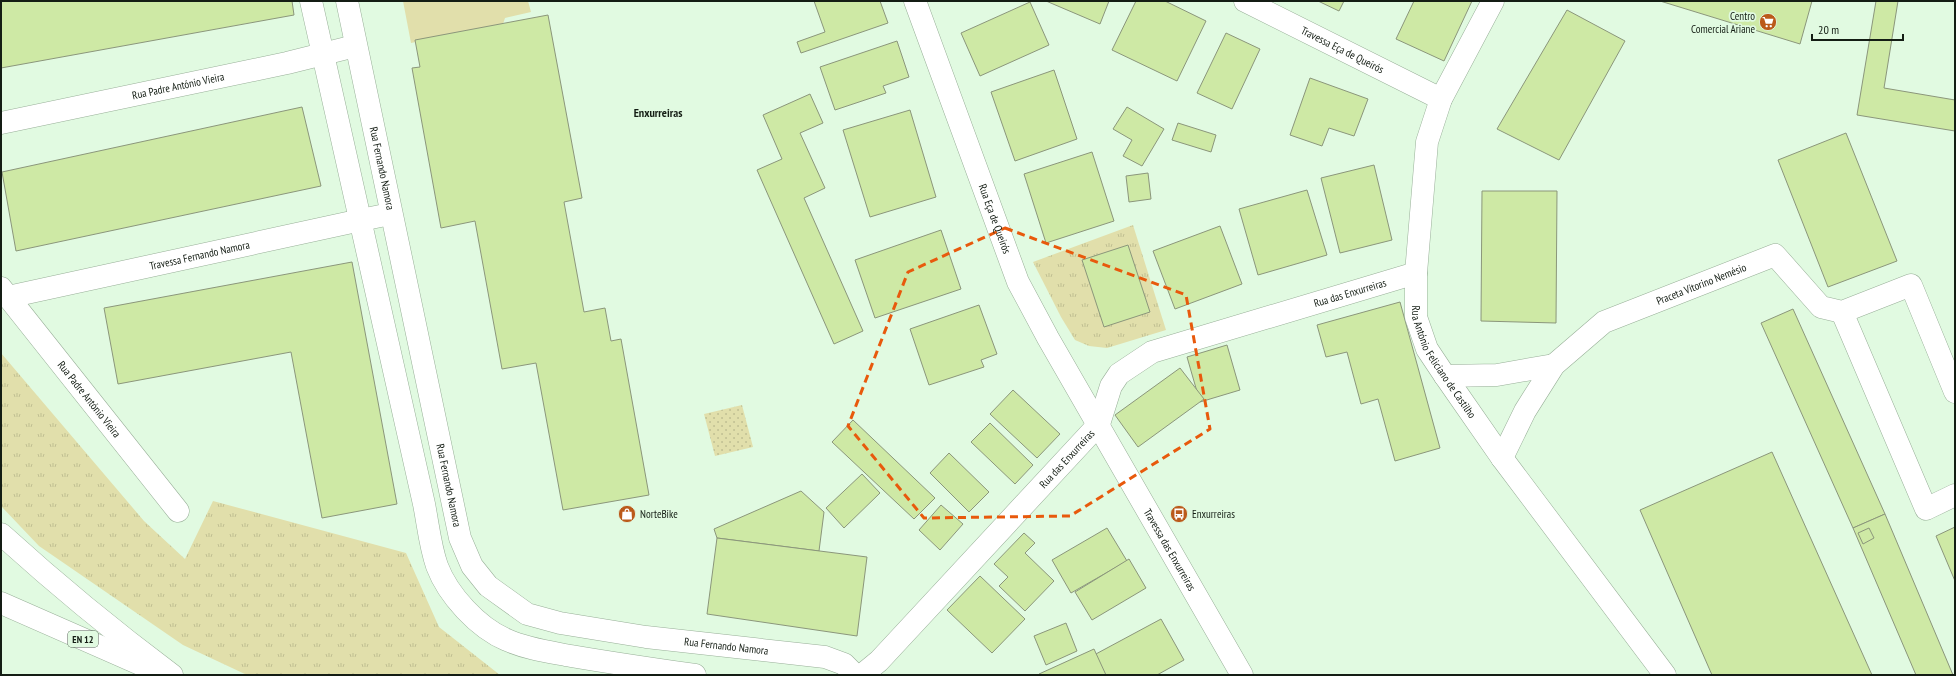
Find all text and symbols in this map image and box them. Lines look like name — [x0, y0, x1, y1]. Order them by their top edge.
place label: Centro Comercial Ariane — [1691, 9, 1755, 36]
supermarket icon: Centro Comercial Ariane — [1758, 12, 1778, 32]
scale bar — [1812, 16, 1903, 42]
text: 20 m — [1818, 22, 1839, 37]
street label: Travessa Eça de Queirós — [1299, 23, 1386, 76]
street label: Rua Padre António Vieira — [131, 69, 226, 102]
district label: Enxurreiras — [634, 105, 682, 120]
street label: Rua Fernando Namora — [367, 126, 398, 211]
street label: Rua Eça de Queirós — [976, 182, 1014, 256]
street label: Travessa Fernando Namora — [148, 238, 251, 273]
street label: Praceta Vitorino Nemésio — [1654, 260, 1748, 308]
street label: Rua das Enxurreiras — [1312, 275, 1388, 310]
street label: Rua António Feliciano de Castilho — [1409, 306, 1479, 421]
street label: Rua Padre António Vieira — [55, 358, 124, 440]
street label: Rua das Enxurreiras — [1036, 426, 1098, 491]
street label: Rua Fernando Namora — [433, 443, 464, 528]
shop icon: NorteBike — [617, 504, 637, 524]
bus stop icon: Enxurreiras — [1169, 504, 1189, 524]
street label: Travessa das Enxurreiras — [1141, 506, 1199, 594]
place label: NorteBike — [640, 507, 678, 521]
place label: Enxurreiras — [1192, 507, 1235, 521]
road number: EN 12 — [68, 631, 98, 647]
street label: Rua Fernando Namora — [684, 634, 769, 658]

